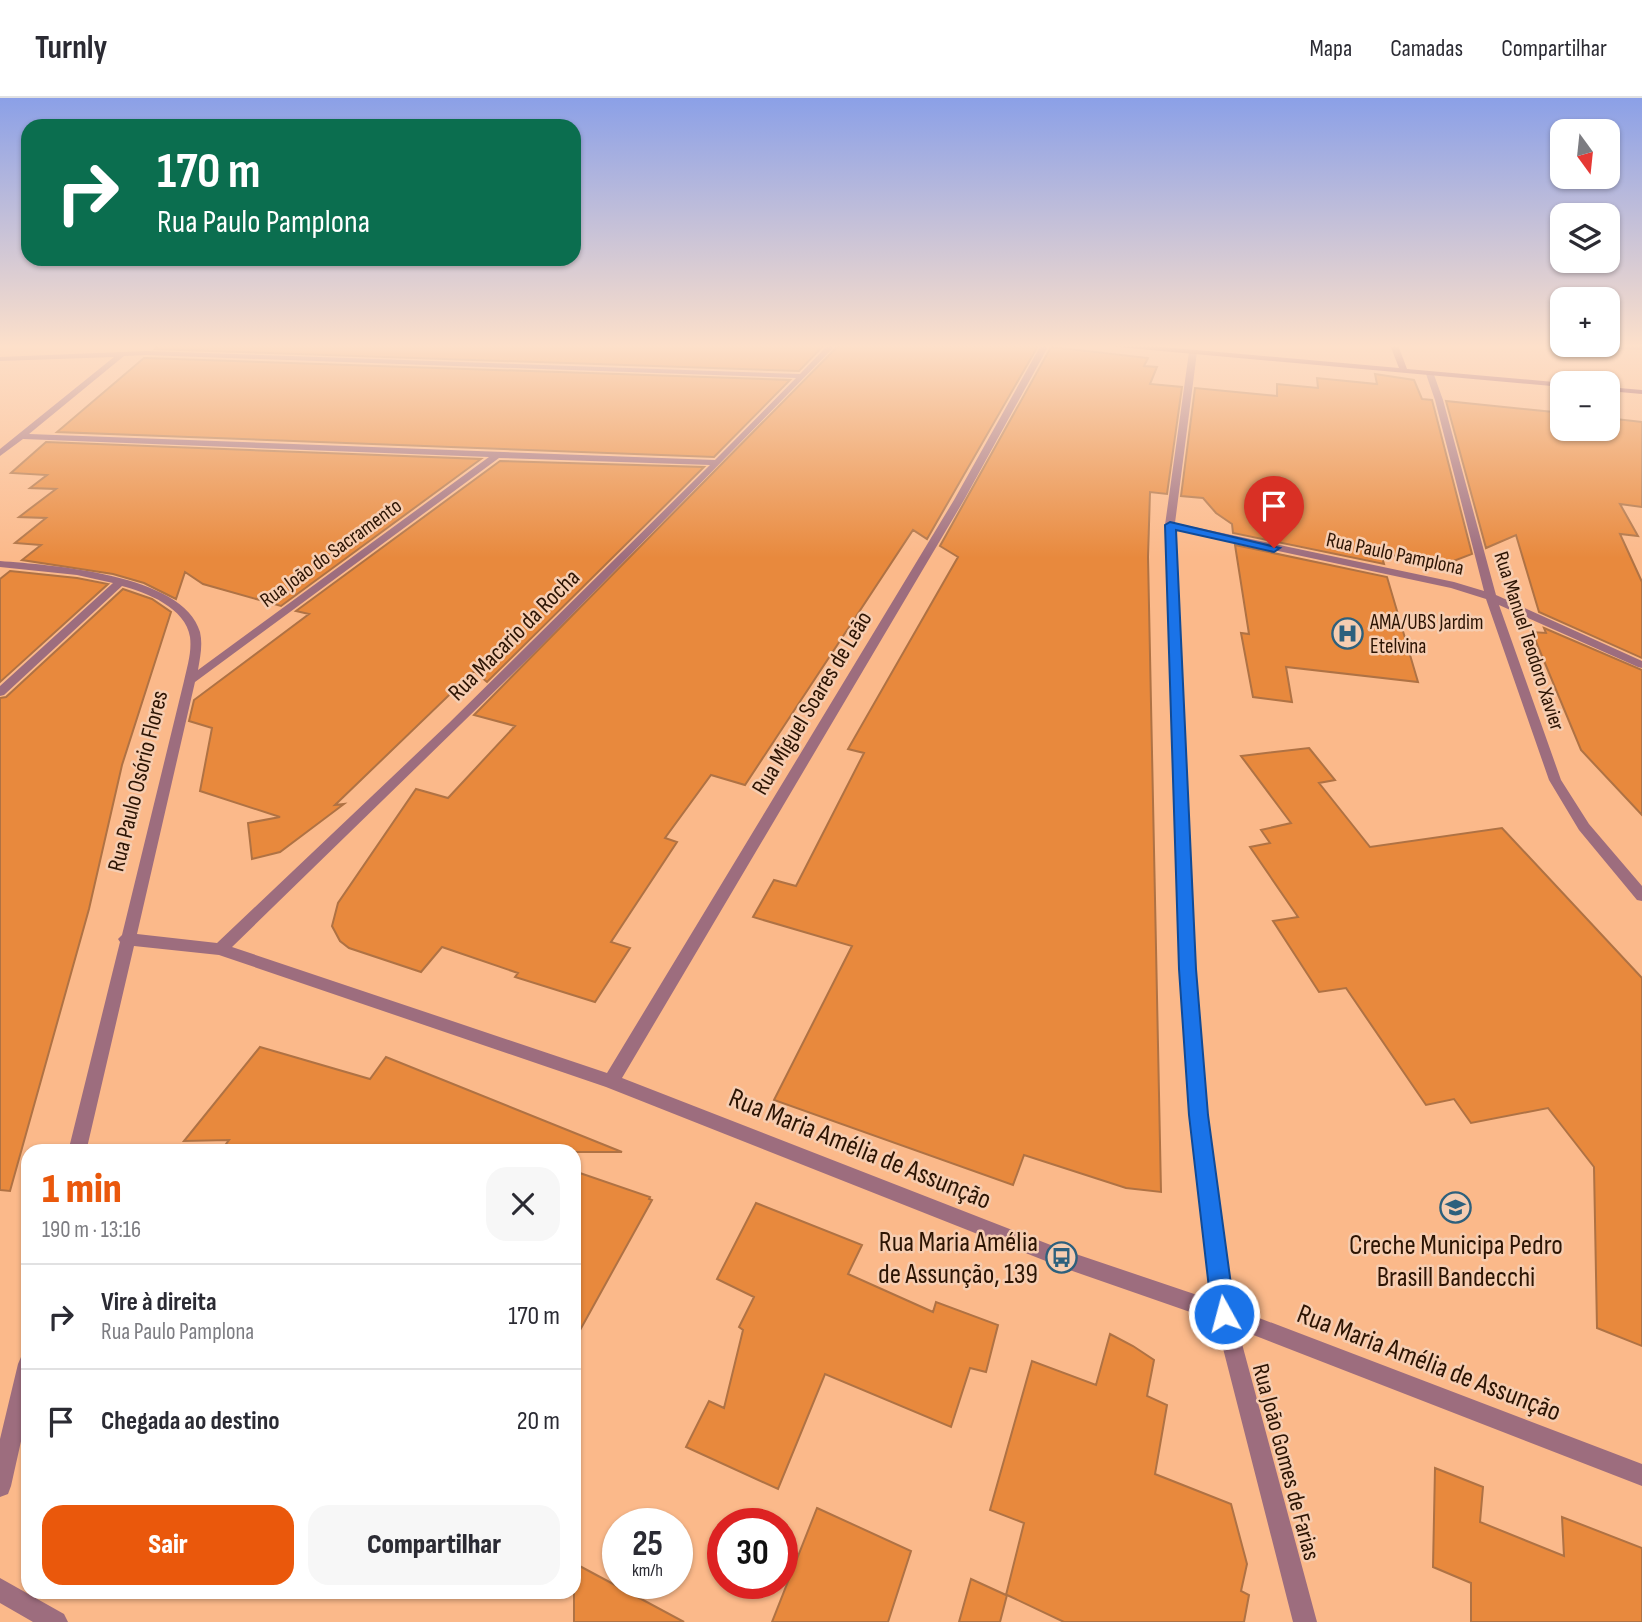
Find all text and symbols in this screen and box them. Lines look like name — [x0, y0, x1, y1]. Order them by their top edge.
text: Turnly — [35, 28, 107, 68]
text: Mapa — [1310, 34, 1352, 63]
text: Camadas — [1390, 34, 1463, 63]
text: Compartilhar — [1501, 34, 1607, 63]
north arrow — [1550, 119, 1620, 189]
map controls — [1550, 119, 1620, 441]
text: 170 m — [157, 143, 261, 202]
icon: right — [42, 147, 133, 238]
text: Rua Paulo Pamplona — [157, 203, 370, 242]
button: layers — [1550, 203, 1620, 273]
button: + — [1550, 287, 1620, 357]
button: − — [1550, 371, 1620, 441]
pin — [1244, 476, 1304, 548]
icon: arrive — [1255, 487, 1293, 525]
street label: Rua João do Sacramento — [255, 493, 407, 613]
street label: Rua Paulo Pamplona — [1324, 527, 1466, 581]
street label: Rua Manuel Teodoro Xavier — [1488, 548, 1570, 734]
street label: Rua Macario da Rocha — [442, 563, 586, 707]
street label: Rua Miguel Soares de Leão — [746, 606, 878, 800]
place label: AMA/UBS Jardim Etelvina — [1369, 610, 1483, 659]
hospital icon: AMA/UBS Jardim Etelvina — [1330, 617, 1364, 651]
street label: Rua Paulo Osório Flores — [102, 688, 174, 874]
street label: Rua Maria Amélia de Assunção — [724, 1081, 996, 1217]
text: 1 min — [42, 1164, 122, 1215]
button: close — [486, 1167, 560, 1241]
school or university icon: Creche Municipa Pedro Brasill Bandecchi — [1439, 1191, 1473, 1225]
text: 190 m · 13:16 — [42, 1216, 141, 1244]
place label: Rua Maria Amélia de Assunção, 139 — [878, 1226, 1038, 1291]
place label: Creche Municipa Pedro Brasill Bandecchi — [1349, 1229, 1563, 1294]
bus stop icon: Rua Maria Amélia de Assunção, 139 — [1044, 1241, 1078, 1275]
position arrow — [1187, 1277, 1261, 1351]
text: Vire à direita — [101, 1287, 217, 1318]
street label: Rua Maria Amélia de Assunção — [1292, 1297, 1566, 1429]
icon: right — [42, 1298, 80, 1336]
text: 170 m — [508, 1301, 560, 1332]
text: Rua Paulo Pamplona — [101, 1318, 254, 1346]
street label: Rua João Gomes de Farias — [1246, 1361, 1326, 1563]
icon: arrive — [42, 1403, 80, 1441]
text: Chegada ao destino — [101, 1406, 280, 1437]
text: 20 m — [517, 1406, 560, 1437]
button: Sair — [42, 1505, 294, 1585]
button: Compartilhar — [308, 1505, 560, 1585]
speed limit sign: 30 — [707, 1508, 798, 1599]
text: 25 — [632, 1523, 663, 1566]
text: km/h — [632, 1560, 663, 1581]

